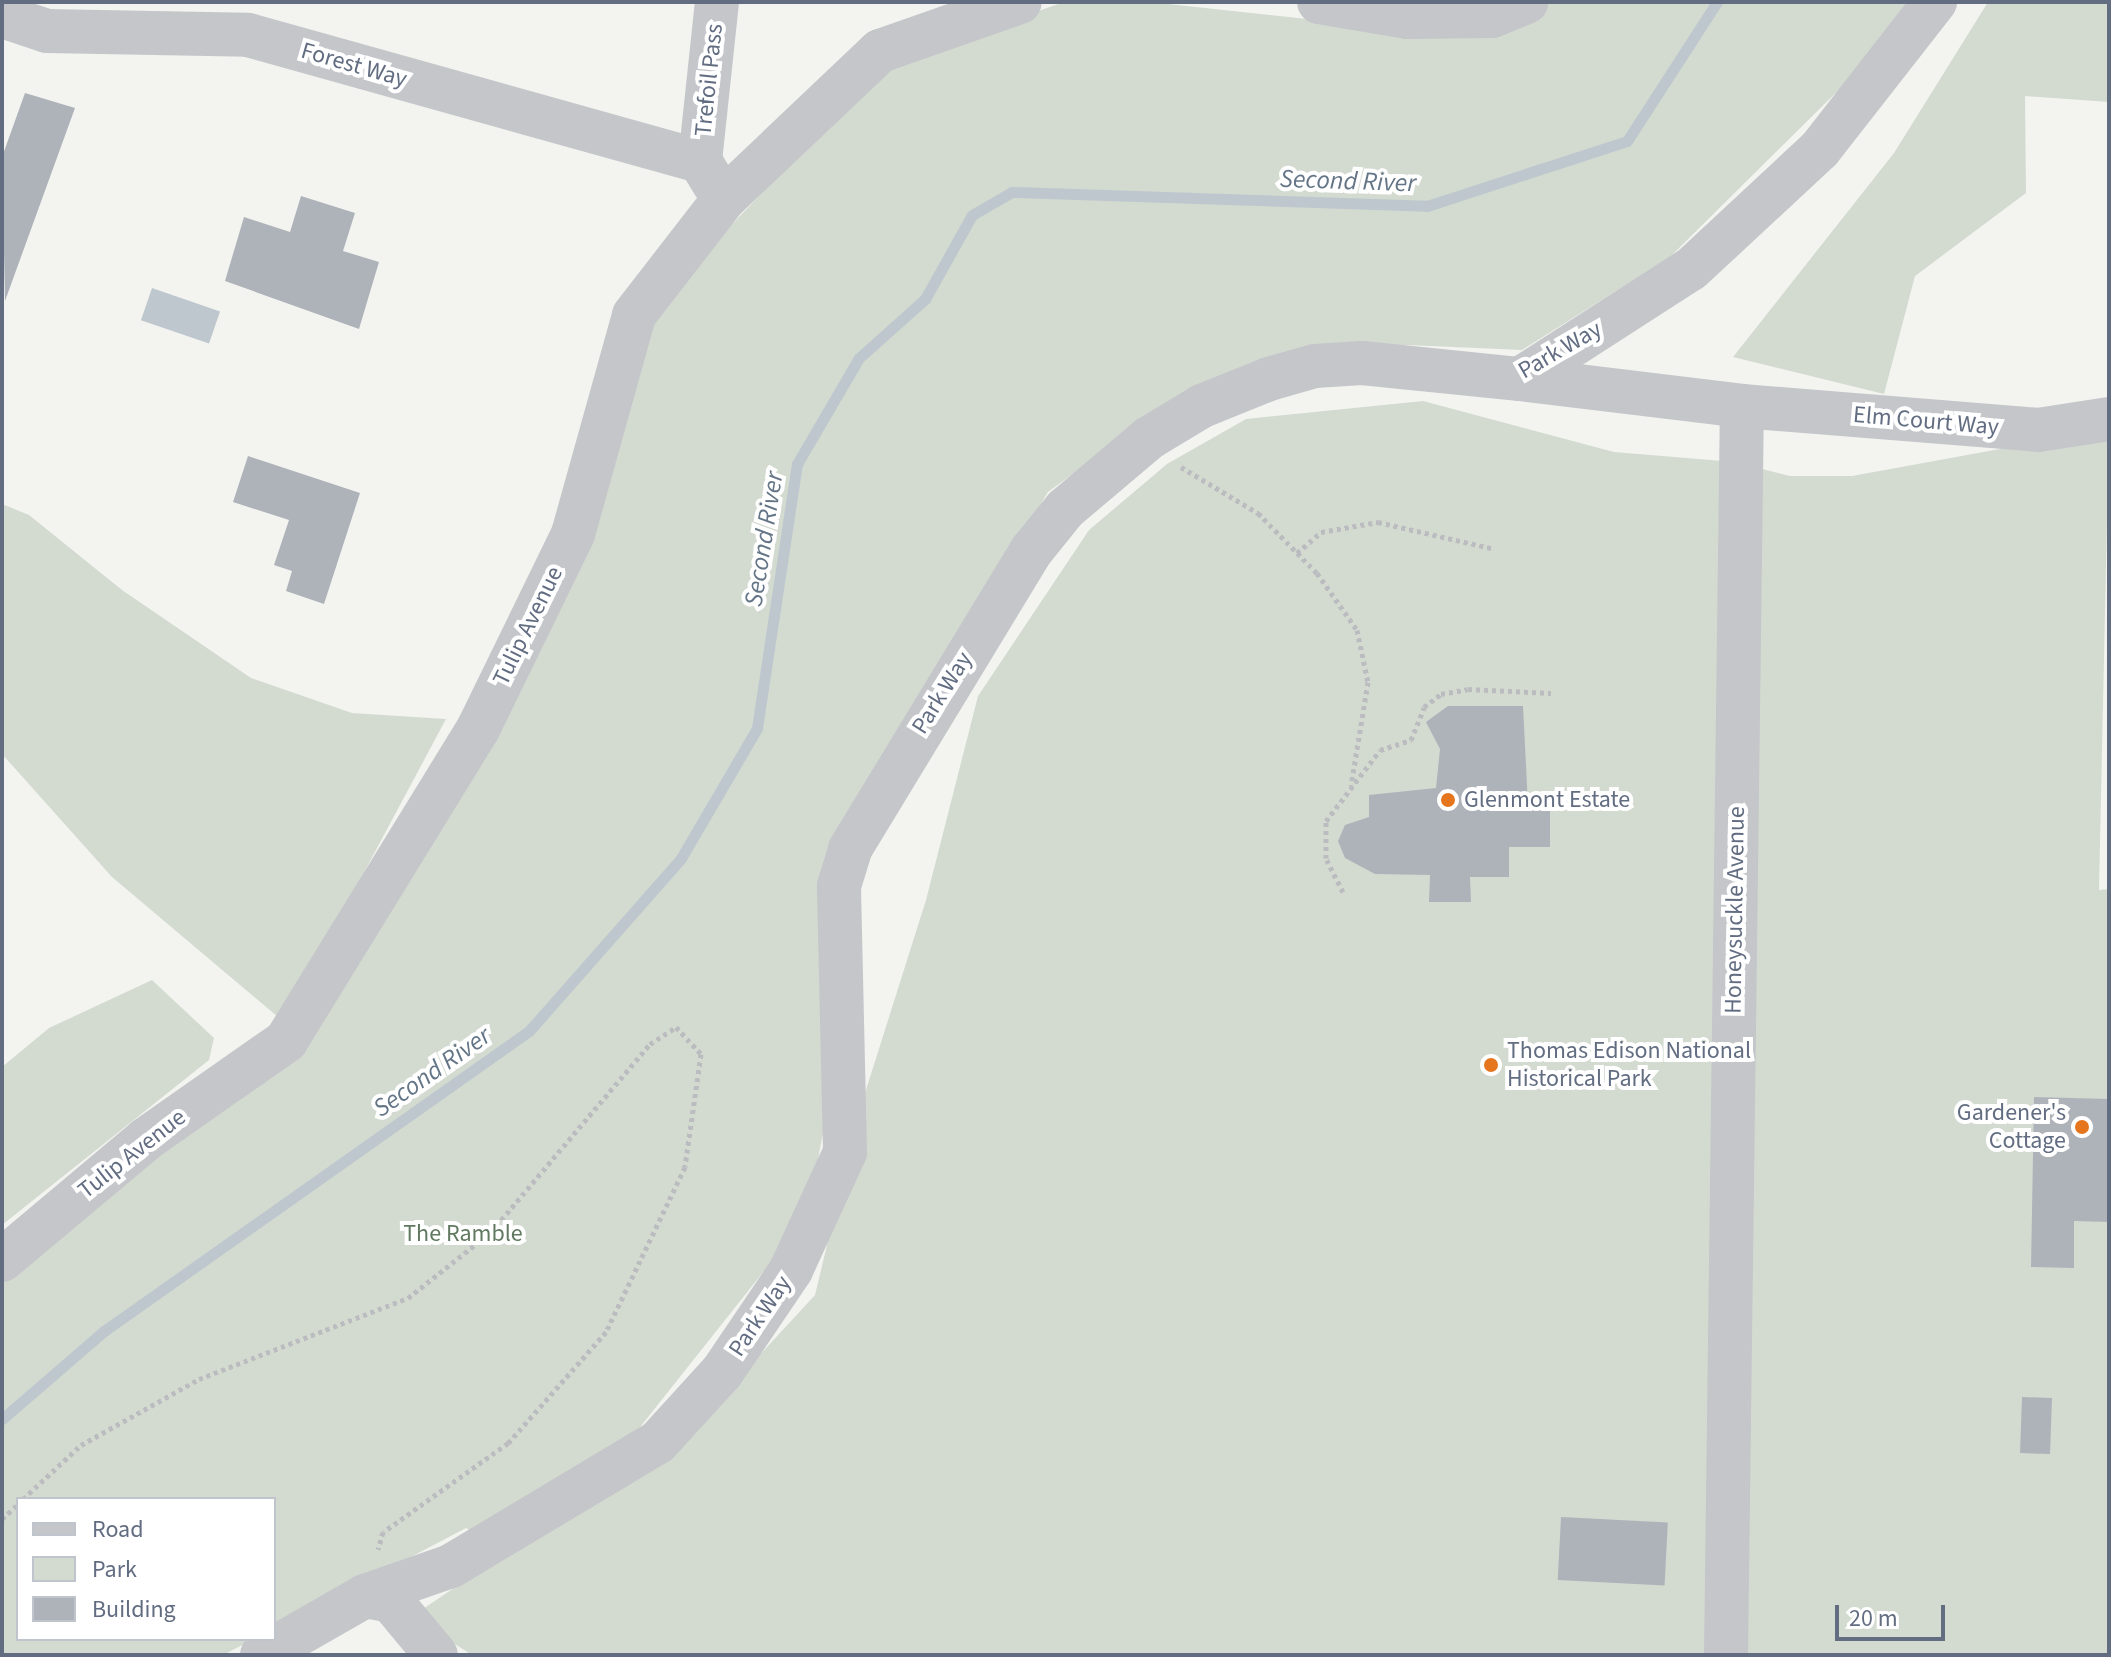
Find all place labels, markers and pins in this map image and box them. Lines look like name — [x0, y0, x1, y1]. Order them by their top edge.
place label: Glenmont Estate — [1464, 786, 1630, 814]
marker: Glenmont Estate — [1439, 791, 1457, 809]
place label: Thomas Edison National Historical Park — [1507, 1037, 1751, 1093]
marker: Thomas Edison National Historical Park — [1482, 1056, 1500, 1074]
place label: Gardener's Cottage — [1957, 1099, 2066, 1155]
marker: Gardener's Cottage — [2073, 1118, 2091, 1136]

